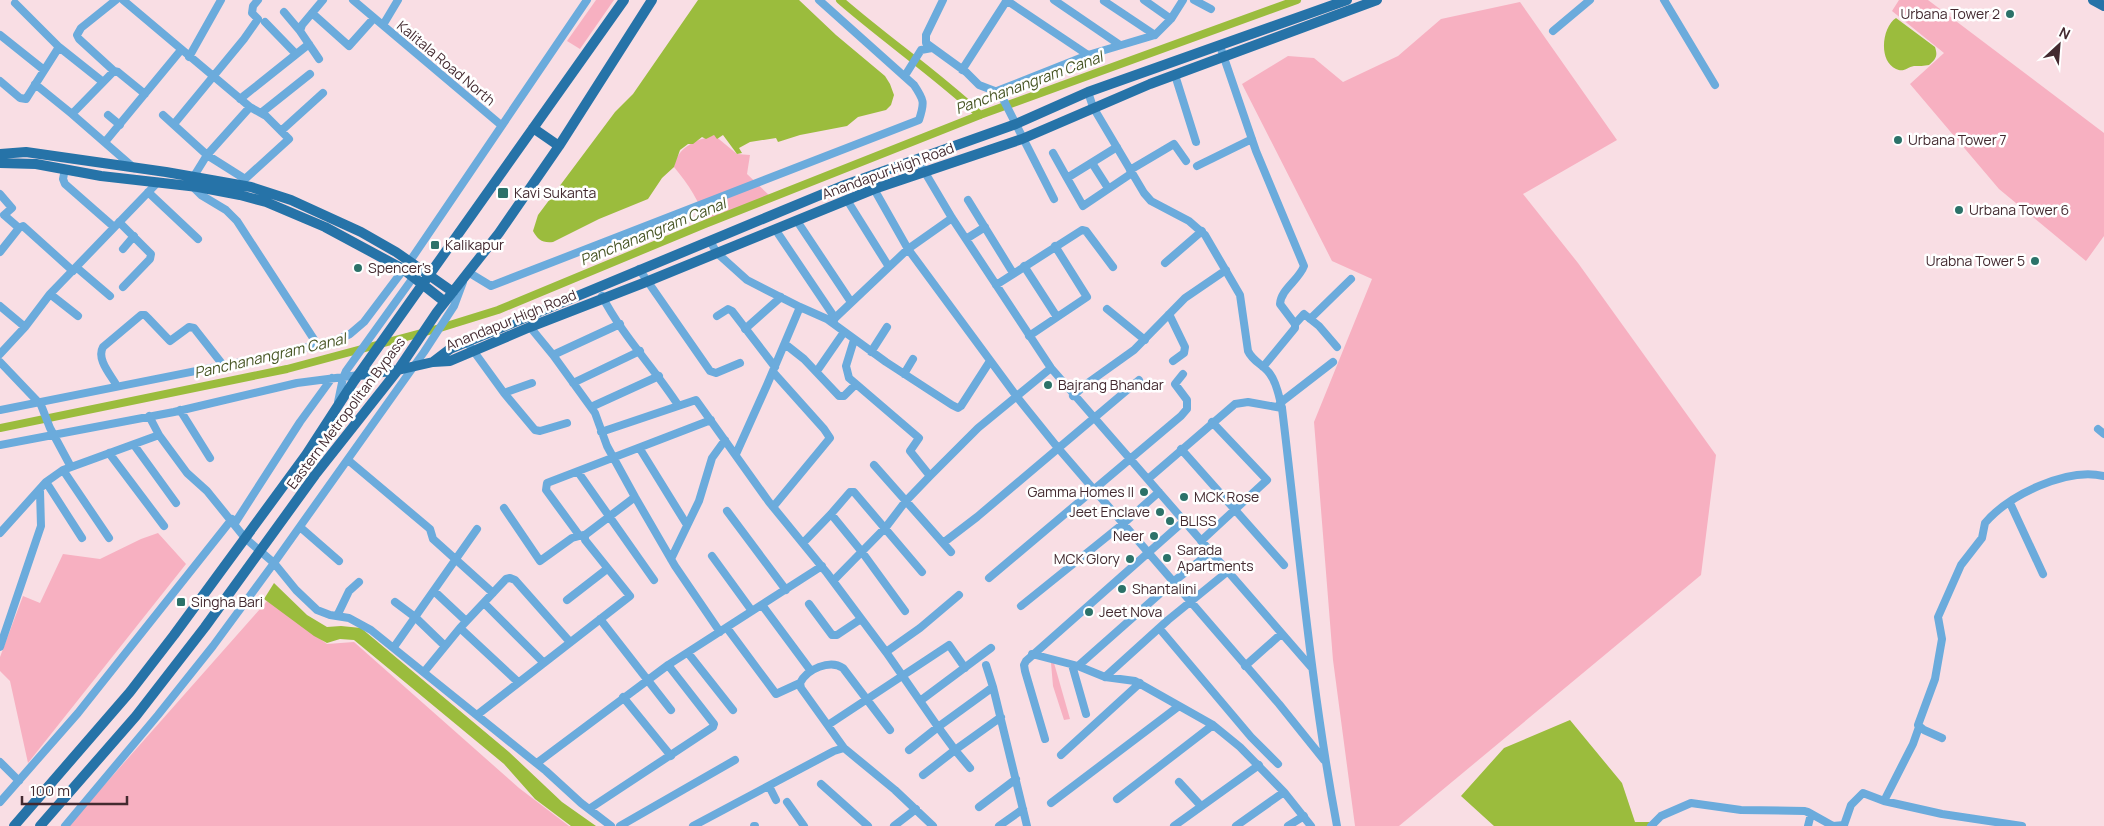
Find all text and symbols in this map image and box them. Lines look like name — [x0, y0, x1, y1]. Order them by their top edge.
place label: Urbana Tower 2 — [1900, 4, 2000, 23]
marker: Urbana Tower 2 — [2004, 8, 2016, 20]
street label: Kalitala Road North — [393, 16, 499, 109]
north arrow — [2034, 20, 2084, 70]
text: N — [2056, 22, 2074, 44]
water label: Panchanangram Canal — [952, 45, 1108, 119]
place label: Urbana Tower 7 — [1908, 130, 2007, 149]
marker: Urbana Tower 7 — [1892, 134, 1904, 146]
street label: Anandapur High Road — [819, 138, 956, 203]
place label: Kavi Sukanta — [514, 183, 596, 202]
marker: Kavi Sukanta — [496, 186, 510, 200]
water label: Panchanangram Canal — [577, 192, 731, 270]
place label: Urbana Tower 6 — [1969, 200, 2069, 219]
marker: Urbana Tower 6 — [1953, 204, 1965, 216]
place label: Kalikapur — [445, 235, 504, 254]
marker: Kalikapur — [429, 239, 441, 251]
place label: Urabna Tower 5 — [1926, 251, 2025, 270]
marker: Urabna Tower 5 — [2029, 255, 2041, 267]
place label: Spencer's — [368, 258, 431, 277]
marker: Spencer's — [352, 262, 364, 274]
street label: Anandapur High Road — [443, 285, 579, 354]
water label: Panchanangram Canal — [192, 327, 350, 383]
street label: Eastern Metropolitan Bypass — [282, 333, 409, 493]
place label: Bajrang Bhandar — [1058, 375, 1164, 394]
marker: Bajrang Bhandar — [1042, 379, 1054, 391]
place label: Gamma Homes II — [1027, 482, 1134, 501]
marker: Gamma Homes II — [1138, 486, 1150, 498]
place label: MCK Rose — [1194, 487, 1259, 506]
marker: MCK Rose — [1178, 491, 1190, 503]
place label: Jeet Enclave — [1069, 502, 1150, 521]
marker: Jeet Enclave — [1154, 506, 1166, 518]
place label: BLISS — [1180, 511, 1217, 530]
marker: BLISS — [1164, 515, 1176, 527]
place label: Neer — [1113, 526, 1144, 545]
marker: Neer — [1148, 530, 1160, 542]
place label: Sarada Apartments — [1177, 540, 1254, 575]
place label: MCK Glory — [1054, 549, 1121, 568]
marker: Sarada Apartments — [1161, 552, 1173, 564]
marker: MCK Glory — [1124, 553, 1136, 565]
place label: Shantalini — [1132, 579, 1197, 598]
marker: Shantalini — [1116, 583, 1128, 595]
place label: Singha Bari — [191, 592, 263, 611]
marker: Singha Bari — [175, 596, 187, 608]
place label: Jeet Nova — [1099, 602, 1162, 621]
marker: Jeet Nova — [1083, 606, 1095, 618]
scale bar — [22, 774, 128, 806]
text: 100 m — [30, 780, 70, 801]

